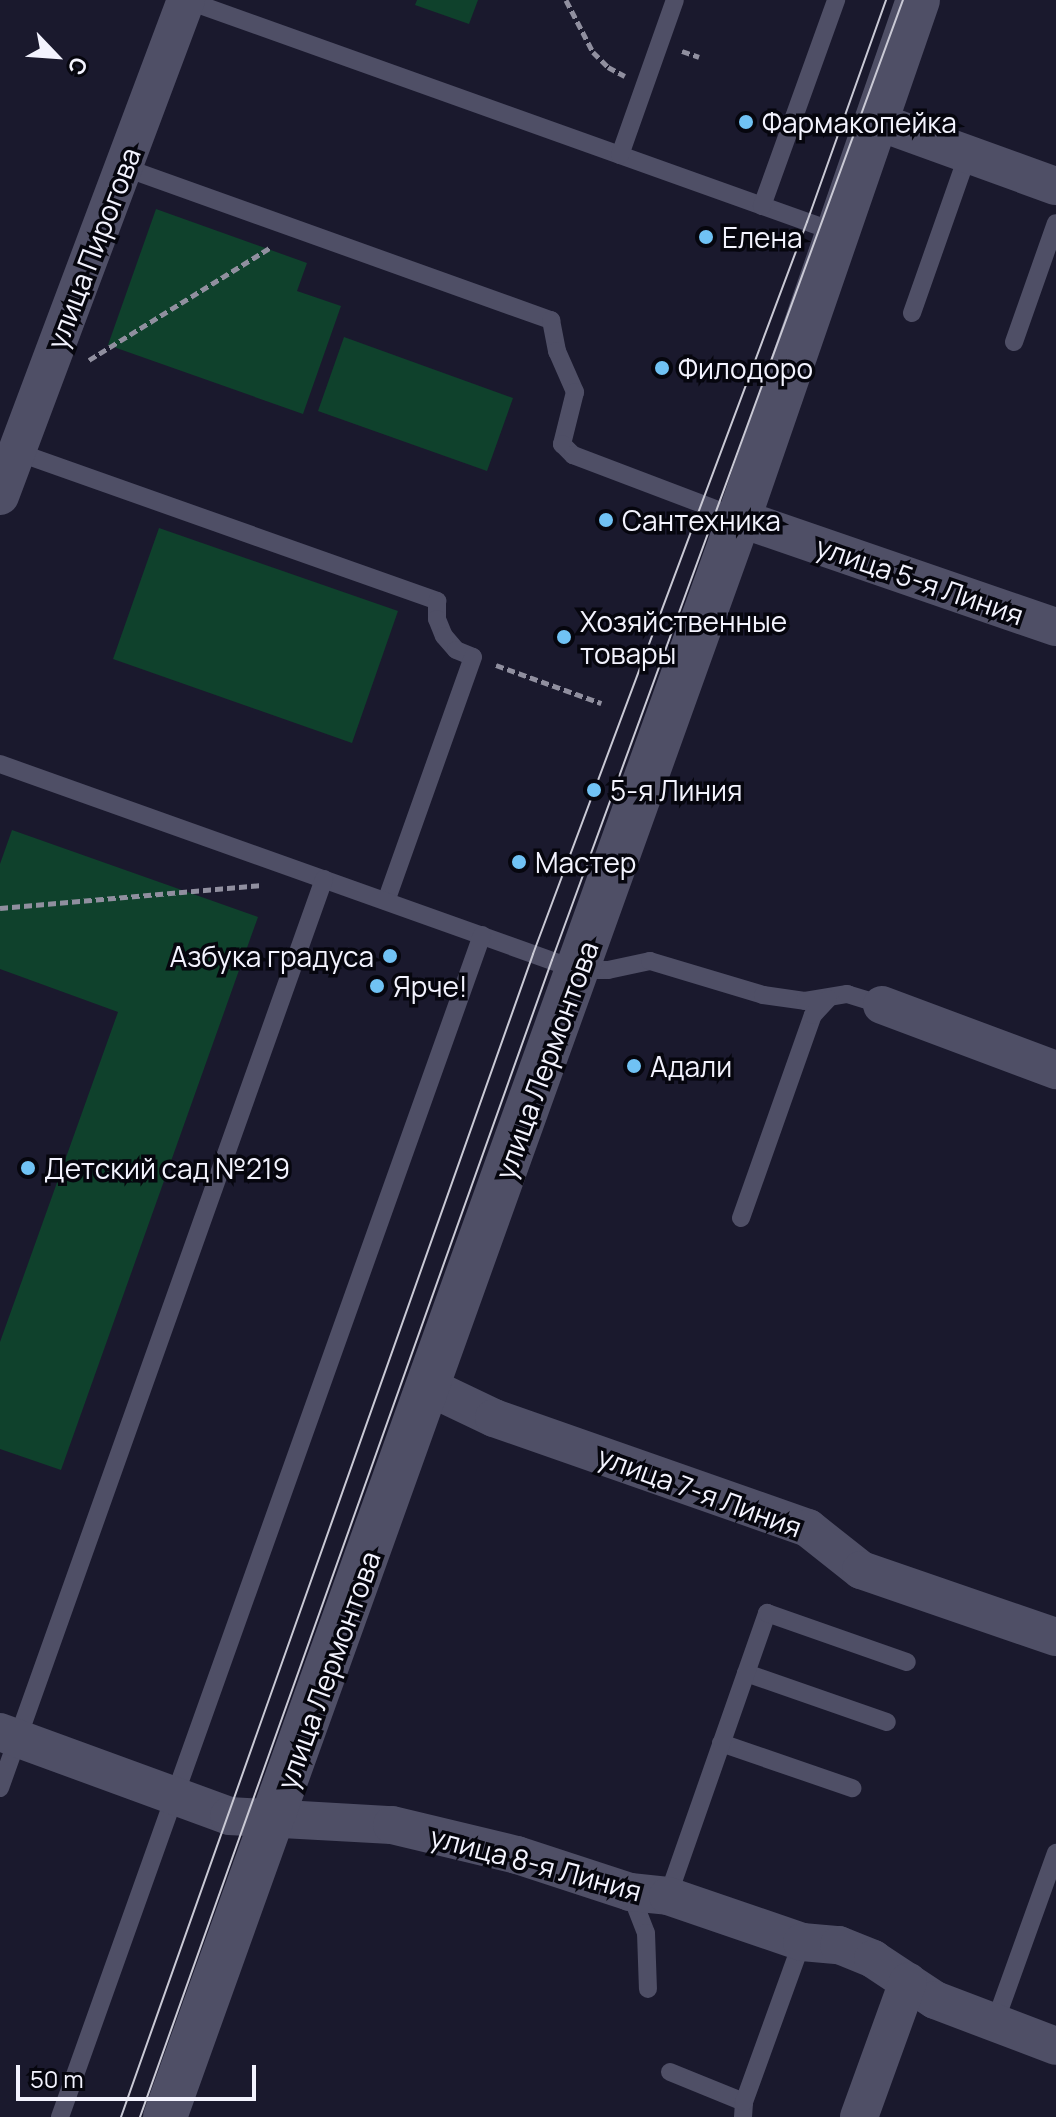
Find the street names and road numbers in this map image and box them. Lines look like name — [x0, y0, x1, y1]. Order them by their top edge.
street label: улица Пирогова — [39, 143, 147, 353]
street label: улица 5-я Линия — [812, 529, 1028, 631]
street label: улица Лермонтова — [487, 936, 605, 1184]
street label: улица 7-я Линия — [593, 1439, 807, 1543]
street label: улица Лермонтова — [269, 1546, 387, 1794]
street label: улица 8-я Линия — [427, 1819, 645, 1907]

